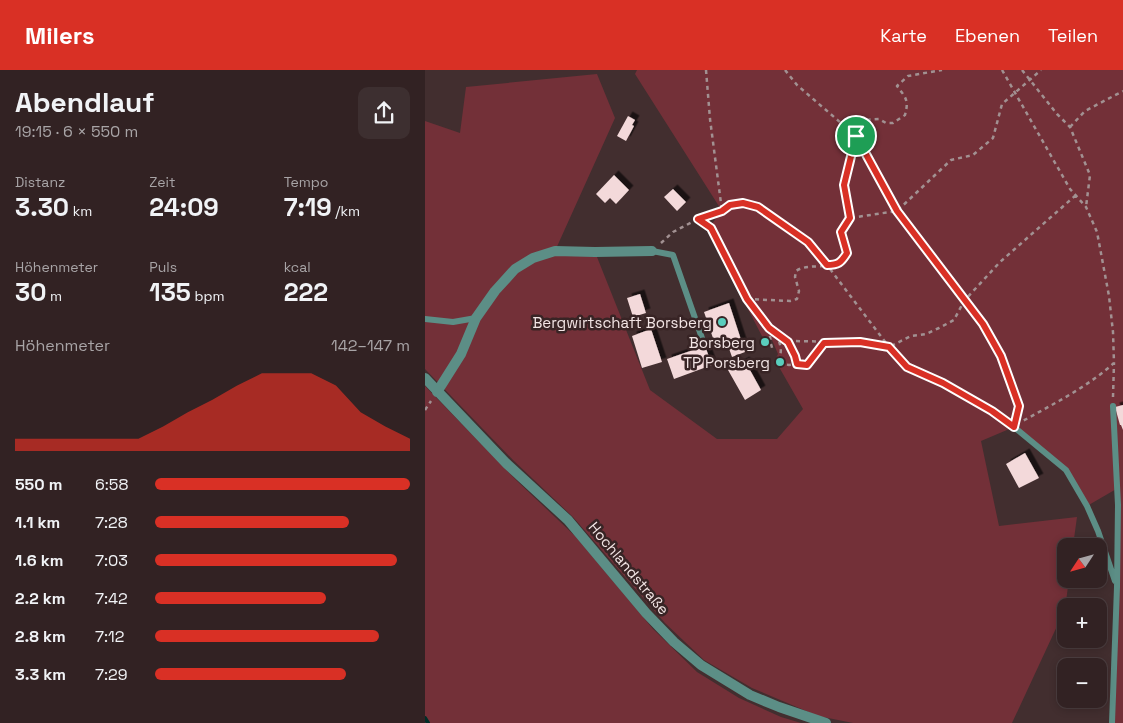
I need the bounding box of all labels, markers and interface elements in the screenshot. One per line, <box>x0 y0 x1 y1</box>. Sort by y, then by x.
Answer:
text: Milers <box>25 20 95 51</box>
text: Karte <box>880 24 927 47</box>
text: Ebenen <box>955 24 1020 47</box>
text: Teilen <box>1048 24 1098 47</box>
text: Abendlauf <box>15 84 155 120</box>
button: share <box>358 87 410 139</box>
pin <box>835 115 877 157</box>
text: 19:15 · 6 × 550 m <box>15 121 138 142</box>
icon: arrive <box>842 122 870 150</box>
text: Distanz <box>15 173 65 191</box>
text: Zeit <box>149 173 175 191</box>
text: Tempo <box>284 173 328 191</box>
text: 3.30 <box>15 191 69 223</box>
text: 24:09 <box>149 191 219 223</box>
text: 7:19 <box>284 191 332 223</box>
text: km <box>69 202 92 220</box>
text: /km <box>332 202 360 220</box>
text: Höhenmeter <box>15 258 98 276</box>
text: Puls <box>149 258 177 276</box>
text: kcal <box>284 258 311 276</box>
text: 30 <box>15 276 46 308</box>
text: 135 <box>149 276 191 308</box>
text: 222 <box>284 276 328 308</box>
text: m <box>46 287 62 305</box>
text: bpm <box>191 287 225 305</box>
place label: Bergwirtschaft Borsberg <box>532 313 712 332</box>
marker: Bergwirtschaft Borsberg <box>716 316 728 328</box>
place label: Borsberg <box>689 333 755 352</box>
text: Höhenmeter <box>15 335 110 356</box>
text: 142–147 m <box>331 335 410 356</box>
marker: Borsberg <box>759 336 771 348</box>
place label: TP Porsberg <box>683 353 770 372</box>
marker: TP Porsberg <box>774 356 786 368</box>
text: 550 m <box>15 474 62 495</box>
text: 6:58 <box>95 474 128 495</box>
text: 1.1 km <box>15 512 60 533</box>
text: 7:28 <box>95 512 128 533</box>
street label: Hochlandstraße <box>585 518 673 618</box>
north arrow <box>1057 538 1107 588</box>
map controls <box>1057 538 1107 708</box>
text: 1.6 km <box>15 550 63 571</box>
text: 7:03 <box>95 550 128 571</box>
text: 2.2 km <box>15 588 66 609</box>
text: 7:42 <box>95 588 128 609</box>
button: + <box>1057 598 1107 648</box>
text: 2.8 km <box>15 626 66 647</box>
text: 7:12 <box>95 626 124 647</box>
button: − <box>1057 658 1107 708</box>
text: 3.3 km <box>15 664 66 685</box>
text: 7:29 <box>95 664 127 685</box>

